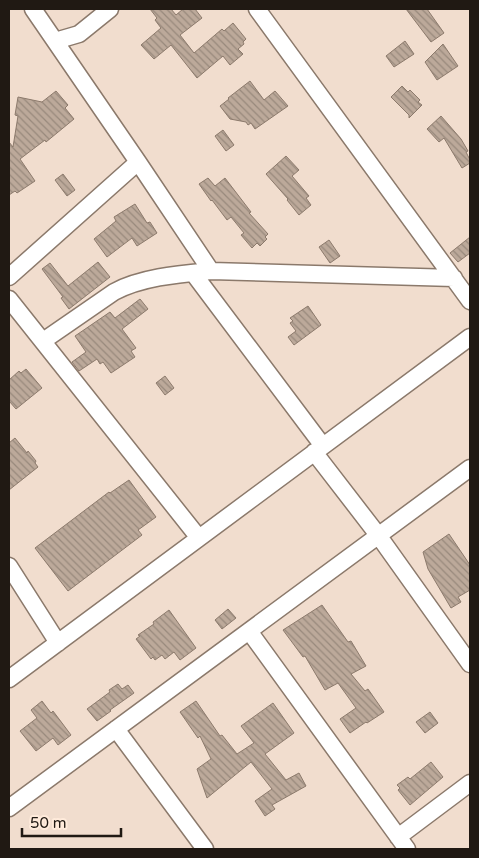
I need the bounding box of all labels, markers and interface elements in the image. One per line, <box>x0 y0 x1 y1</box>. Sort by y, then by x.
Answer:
scale bar <box>22 806 121 838</box>
text: 50 m <box>30 814 67 832</box>

